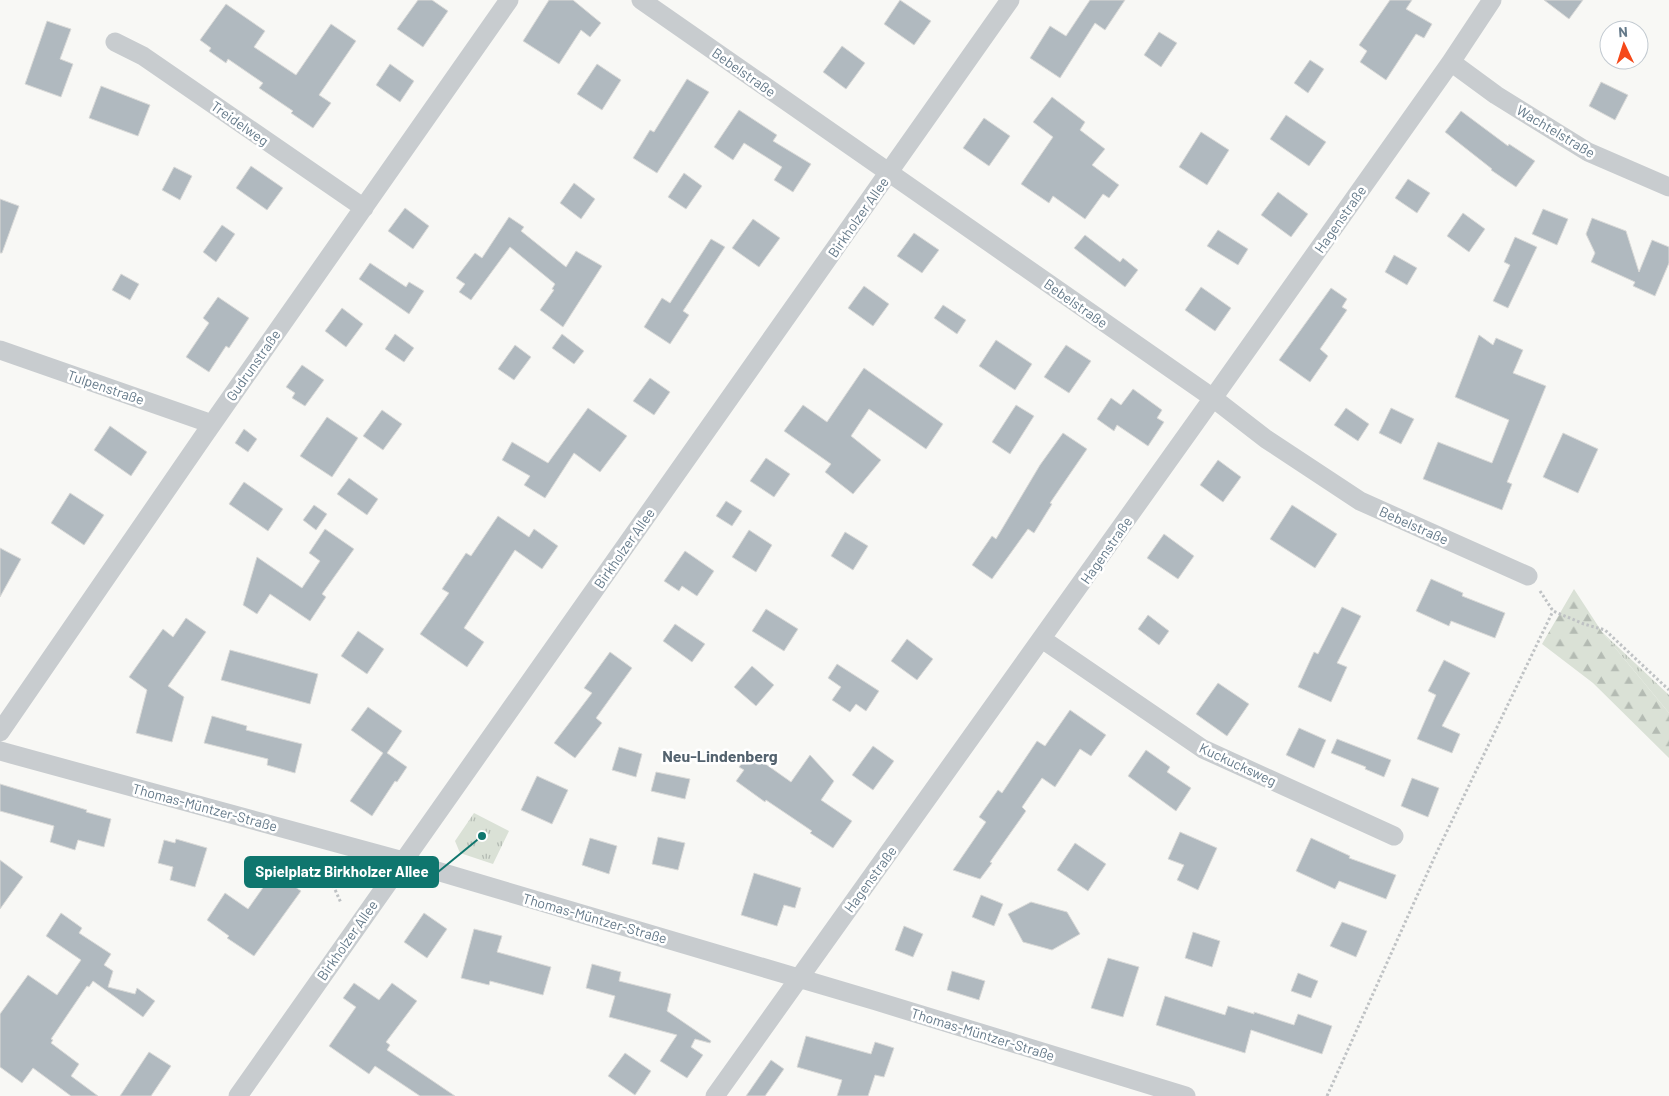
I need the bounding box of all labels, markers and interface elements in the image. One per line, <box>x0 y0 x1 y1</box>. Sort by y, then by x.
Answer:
north arrow <box>1599 20 1649 70</box>
text: N <box>1618 23 1628 40</box>
street label: Bebelstraße <box>709 44 779 100</box>
street label: Treidelweg <box>208 97 272 149</box>
street label: Wachtelstraße <box>1514 101 1598 161</box>
street label: Birkholzer Allee <box>824 174 892 260</box>
street label: Hagenstraße <box>1311 182 1369 256</box>
street label: Bebelstraße <box>1041 275 1111 331</box>
street label: Gudrunstraße <box>222 326 284 404</box>
street label: Tulpenstraße <box>65 366 147 408</box>
street label: Bebelstraße <box>1377 502 1451 548</box>
street label: Birkholzer Allee <box>590 505 658 591</box>
street label: Hagenstraße <box>1077 513 1135 587</box>
street label: Kuckucksweg <box>1197 739 1279 789</box>
district label: Neu-Lindenberg <box>662 746 778 765</box>
street label: Thomas-Müntzer-Straße <box>131 779 279 835</box>
street label: Hagenstraße <box>840 842 900 916</box>
callout: Spielplatz Birkholzer Allee <box>245 857 438 887</box>
text: Spielplatz Birkholzer Allee <box>255 862 429 880</box>
street label: Thomas-Müntzer-Straße <box>521 889 669 947</box>
street label: Birkholzer Allee <box>313 897 381 983</box>
street label: Thomas-Müntzer-Straße <box>909 1004 1057 1064</box>

